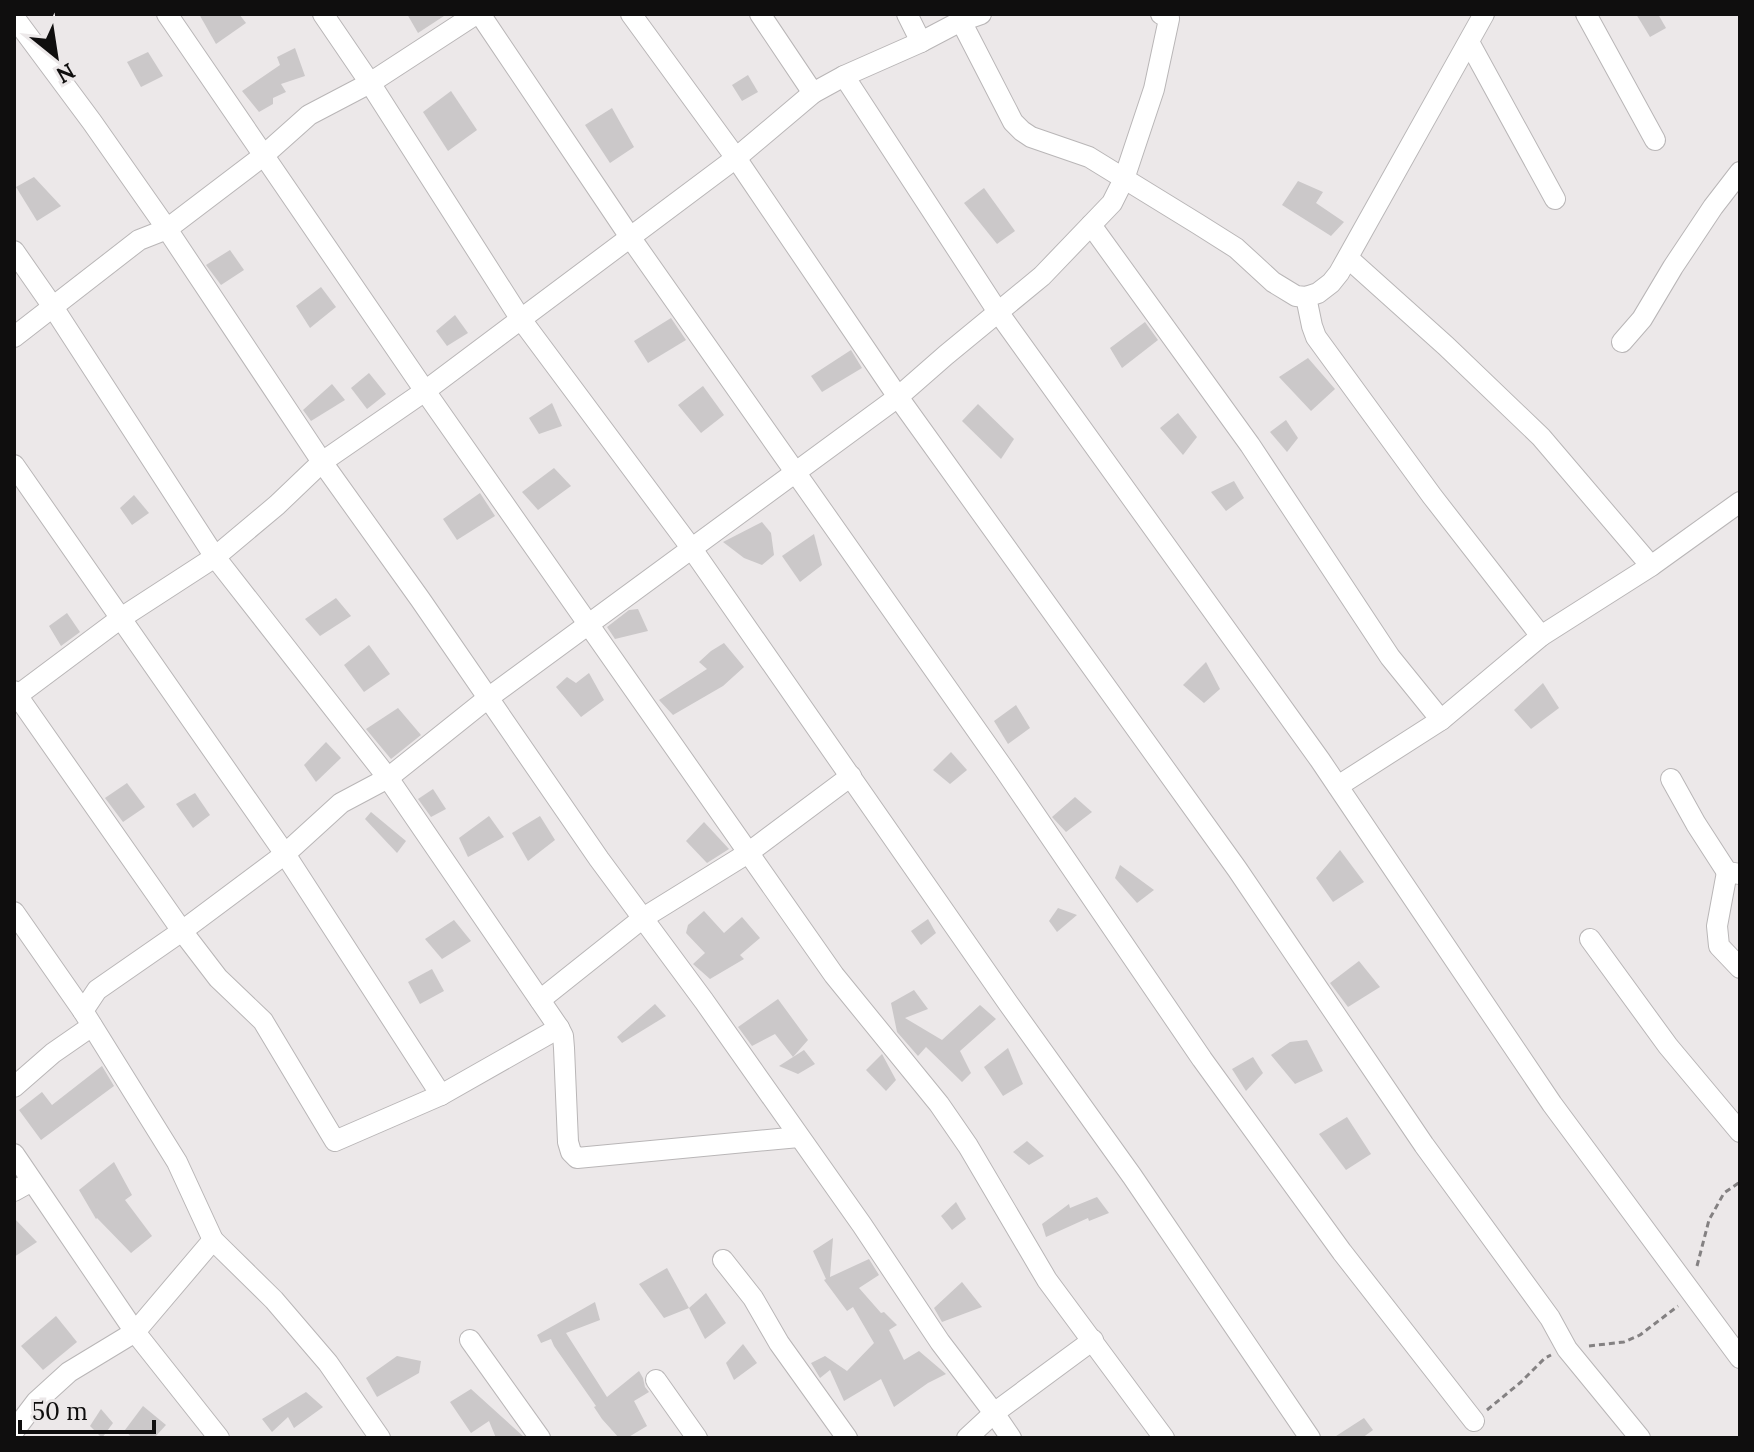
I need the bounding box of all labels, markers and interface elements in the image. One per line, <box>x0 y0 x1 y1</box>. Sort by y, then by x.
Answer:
north arrow <box>16 16 96 96</box>
text: N <box>52 57 80 90</box>
scale bar <box>20 1384 154 1434</box>
text: 50 m <box>32 1396 88 1427</box>

